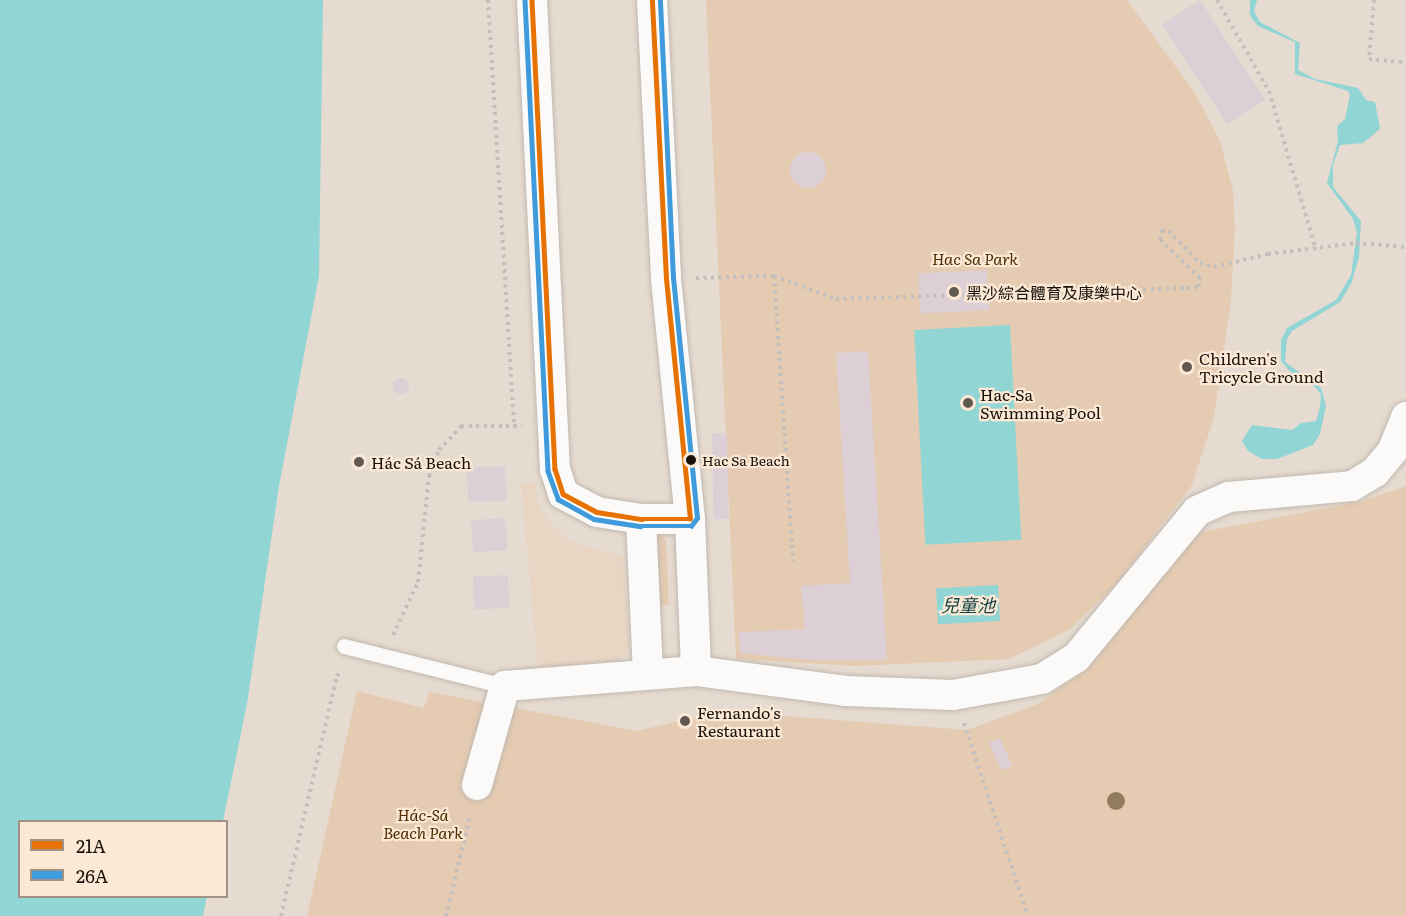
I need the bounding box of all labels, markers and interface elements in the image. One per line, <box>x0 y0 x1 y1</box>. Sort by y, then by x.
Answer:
park label: Hac Sa Park <box>932 248 1018 268</box>
place label: 黑沙綜合體育及康樂中心 <box>966 282 1142 302</box>
marker: 黑沙綜合體育及康樂中心 <box>947 285 961 299</box>
place label: Children's Tricycle Ground <box>1199 348 1324 386</box>
marker: Children's Tricycle Ground <box>1180 360 1194 374</box>
place label: Hac-Sa Swimming Pool <box>980 384 1101 422</box>
marker: Hac-Sa Swimming Pool <box>961 396 975 410</box>
place label: Hác Sá Beach <box>371 452 471 472</box>
place label: Hac Sa Beach <box>702 452 790 468</box>
marker: Hac Sa Beach <box>685 454 697 466</box>
marker: Hác Sá Beach <box>352 455 366 469</box>
water label: 兒童池 <box>941 594 995 616</box>
place label: Fernando's Restaurant <box>697 702 781 740</box>
marker: Fernando's Restaurant <box>678 714 692 728</box>
park label: Hác-Sá Beach Park <box>383 804 463 842</box>
legend <box>18 820 228 898</box>
text: 21A <box>76 832 106 859</box>
text: 26A <box>76 862 108 889</box>

